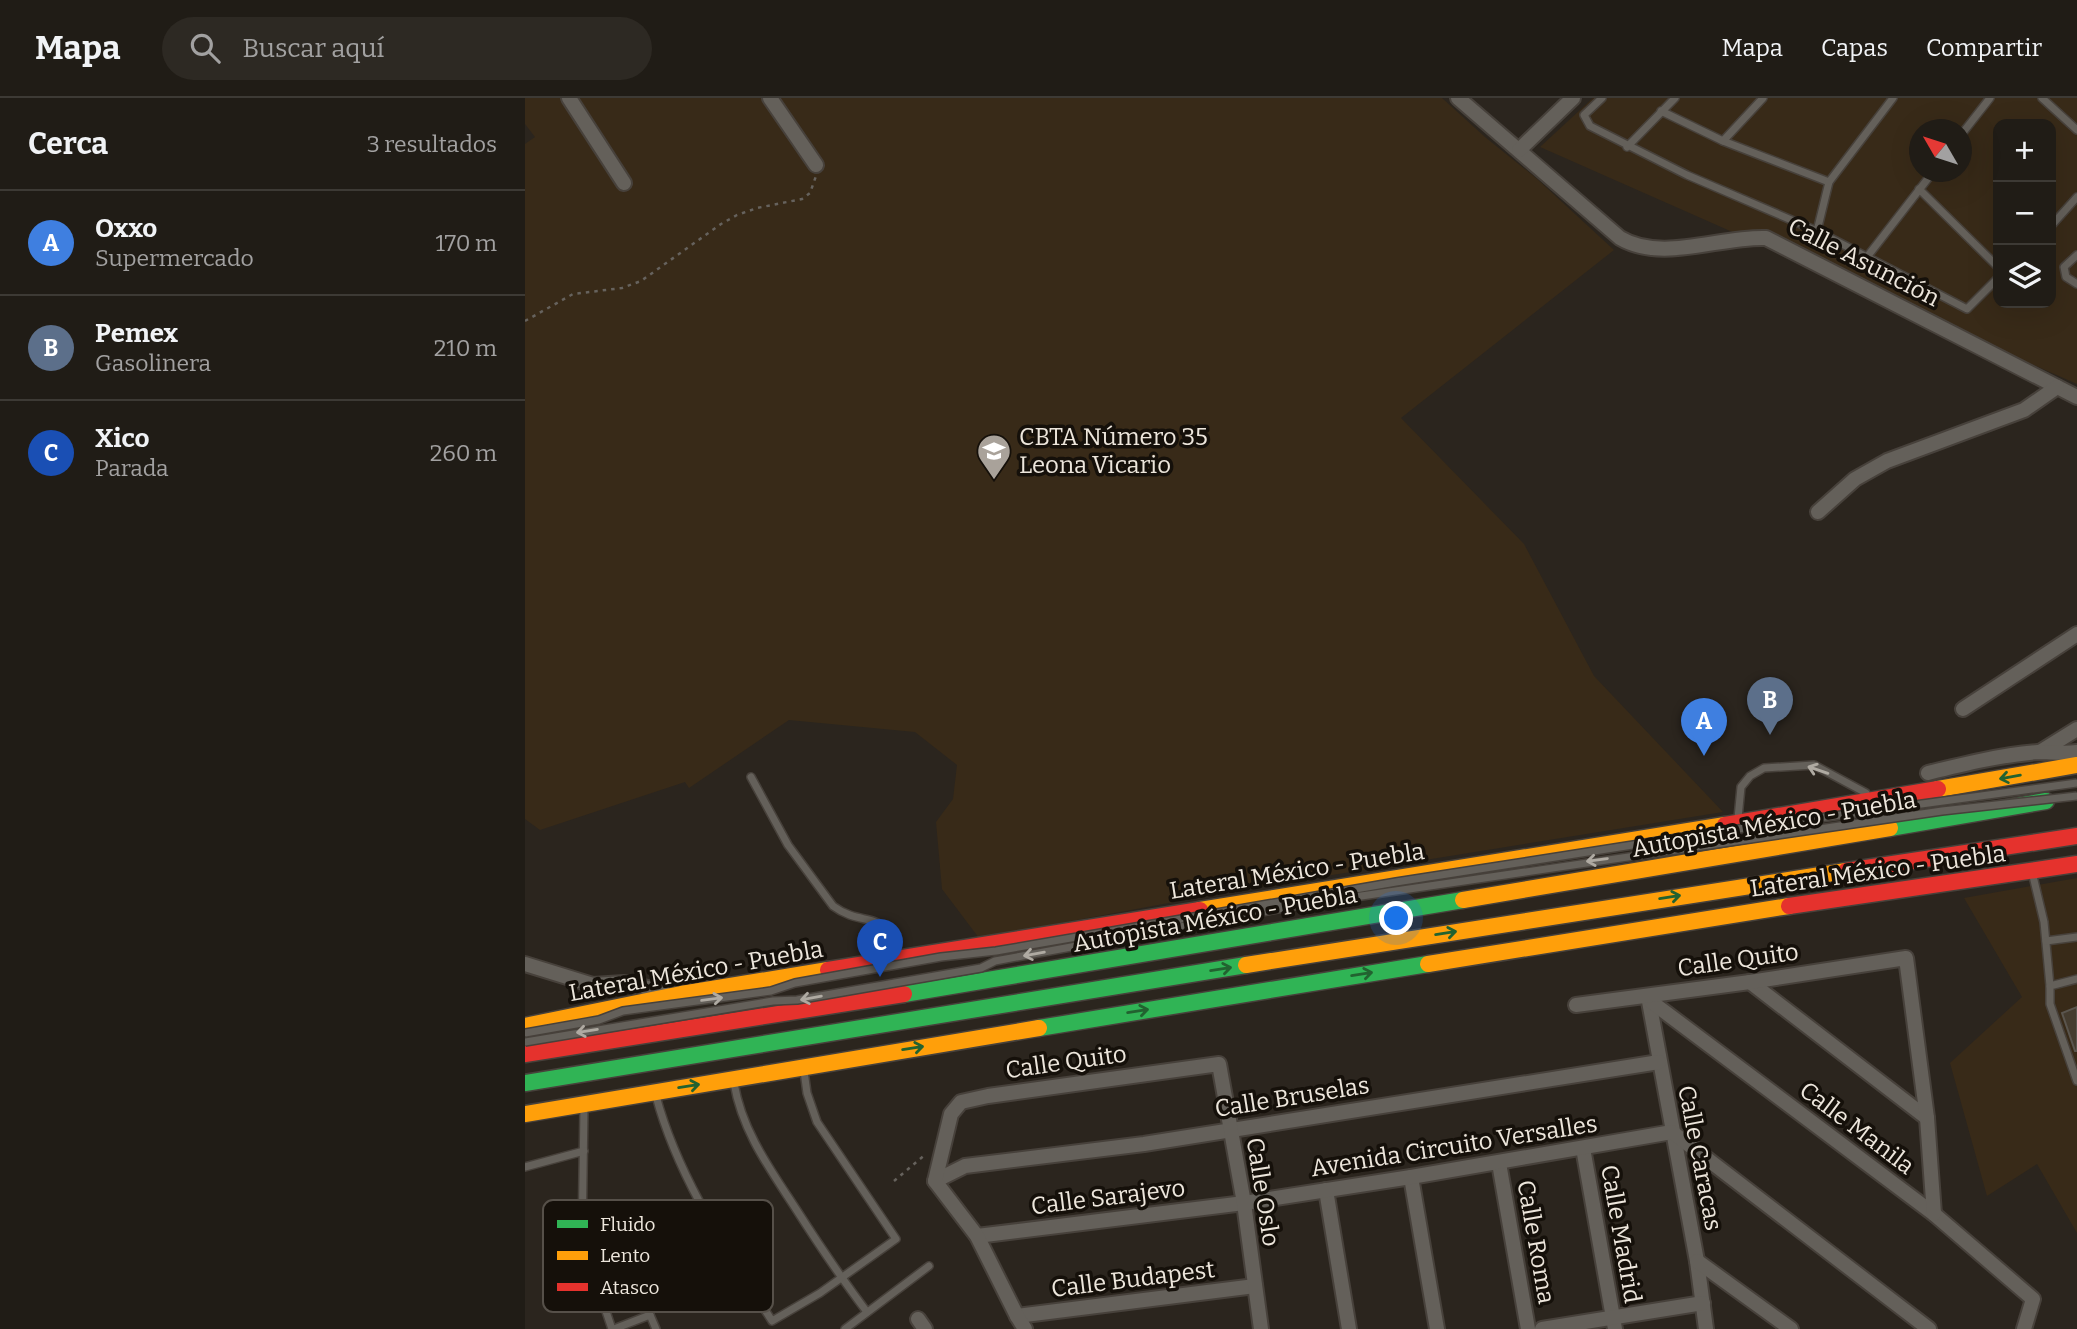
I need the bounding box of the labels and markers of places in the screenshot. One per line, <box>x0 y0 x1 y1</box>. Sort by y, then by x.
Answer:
place label: CBTA Número 35 Leona Vicario <box>1019 423 1208 479</box>
school or university icon: CBTA Número 35 Leona Vicario <box>975 432 1013 481</box>
pin: B <box>1747 677 1793 735</box>
pin: A <box>1681 698 1727 756</box>
pin: C <box>857 919 903 977</box>

